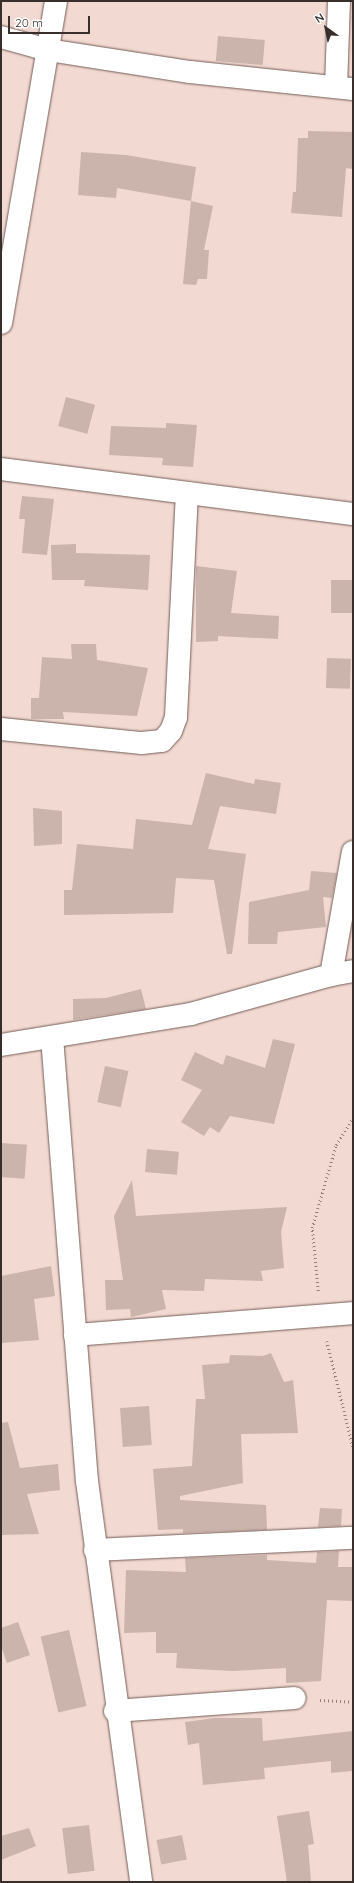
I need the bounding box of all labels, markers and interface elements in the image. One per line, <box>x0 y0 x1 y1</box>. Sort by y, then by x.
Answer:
scale bar <box>10 8 92 34</box>
north arrow <box>306 8 346 48</box>
text: N <box>312 10 327 26</box>
text: 20 m <box>15 15 43 30</box>

